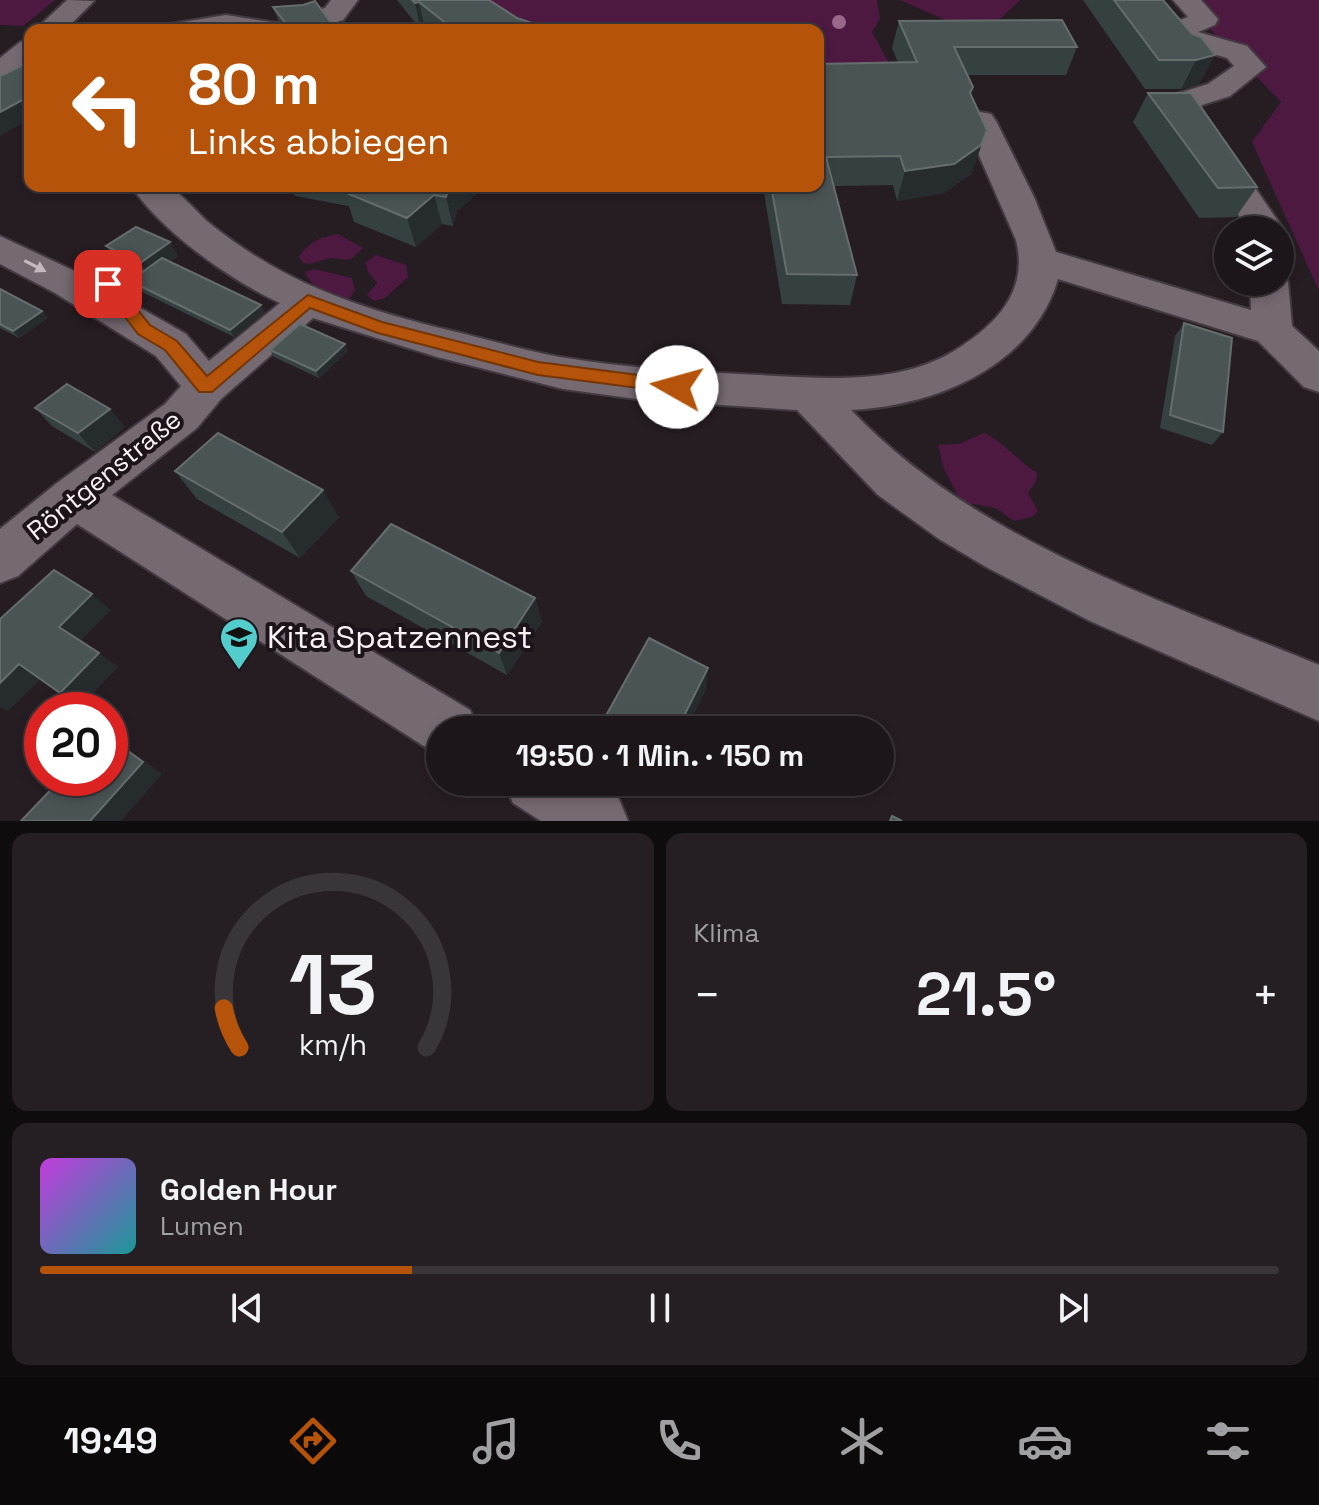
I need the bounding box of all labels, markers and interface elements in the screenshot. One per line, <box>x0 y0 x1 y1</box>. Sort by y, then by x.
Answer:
text: 80 m <box>188 49 320 120</box>
icon: left <box>56 56 160 160</box>
text: Links abbiegen <box>188 119 449 165</box>
map controls <box>1214 216 1294 296</box>
button: layers <box>1214 216 1294 296</box>
pin <box>74 250 142 318</box>
one-way arrow <box>23 260 46 273</box>
icon: arrive <box>86 262 130 306</box>
position arrow <box>635 345 719 429</box>
street label: Röntgenstraße <box>20 402 188 548</box>
school or university icon: Kita Spatzennest <box>218 616 260 671</box>
place label: Kita Spatzennest <box>267 617 532 657</box>
speed limit sign: 20 <box>24 692 128 796</box>
text: 19:50 · 1 Min. · 150 m <box>516 736 804 775</box>
text: Klima <box>694 916 759 950</box>
text: 13 <box>289 932 377 1038</box>
text: 21.5° <box>916 956 1056 1033</box>
text: − <box>694 967 721 1023</box>
text: + <box>1252 967 1279 1023</box>
text: km/h <box>299 1027 367 1063</box>
text: Golden Hour <box>160 1170 337 1209</box>
text: Lumen <box>160 1209 244 1243</box>
icon: previous <box>225 1286 269 1330</box>
icon: pause <box>638 1286 682 1330</box>
icon: next <box>1051 1286 1095 1330</box>
icon: directions <box>285 1413 341 1469</box>
icon: music <box>468 1413 524 1469</box>
icon: phone <box>651 1413 707 1469</box>
icon: climate <box>834 1413 890 1469</box>
icon: car <box>1017 1413 1073 1469</box>
icon: filters <box>1200 1413 1256 1469</box>
text: 19:49 <box>63 1418 158 1464</box>

